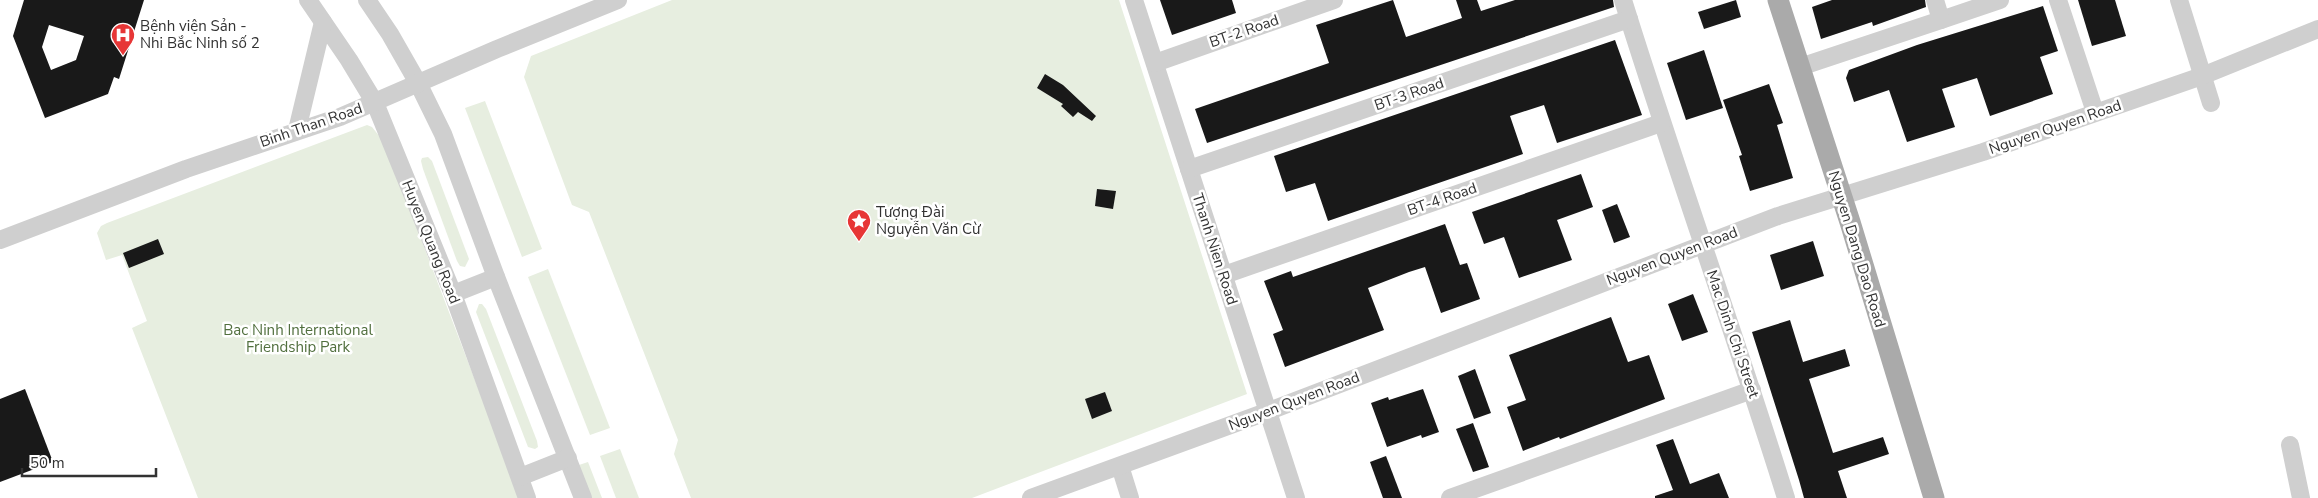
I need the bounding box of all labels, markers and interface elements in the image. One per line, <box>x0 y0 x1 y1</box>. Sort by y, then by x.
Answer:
street label: BT-2 Road <box>1206 10 1282 52</box>
place label: Bệnh viện Sản - Nhi Bắc Ninh số 2 <box>140 16 260 53</box>
hospital icon: Bệnh viện Sản - Nhi Bắc Ninh số 2 <box>110 22 136 56</box>
street label: BT-3 Road <box>1371 73 1447 115</box>
street label: Nguyen Quyen Road <box>1986 95 2124 159</box>
street label: Binh Than Road <box>257 98 365 152</box>
street label: Nguyen Dang Dao Road <box>1824 168 1890 330</box>
street label: Huyen Quang Road <box>397 177 465 307</box>
street label: BT-4 Road <box>1404 178 1480 220</box>
street label: Thanh Nien Road <box>1188 191 1242 307</box>
place label: Tượng Đài Nguyễn Văn Cừ <box>876 202 982 239</box>
place icon: Tượng Đài Nguyễn Văn Cừ <box>846 208 872 242</box>
street label: Nguyen Quyen Road <box>1604 222 1740 290</box>
street label: Mac Dinh Chi Street <box>1702 267 1765 401</box>
park label: Bac Ninh International Friendship Park <box>223 320 373 357</box>
street label: Nguyen Quyen Road <box>1226 367 1362 435</box>
scale bar <box>22 446 156 478</box>
text: 50 m <box>30 453 65 473</box>

